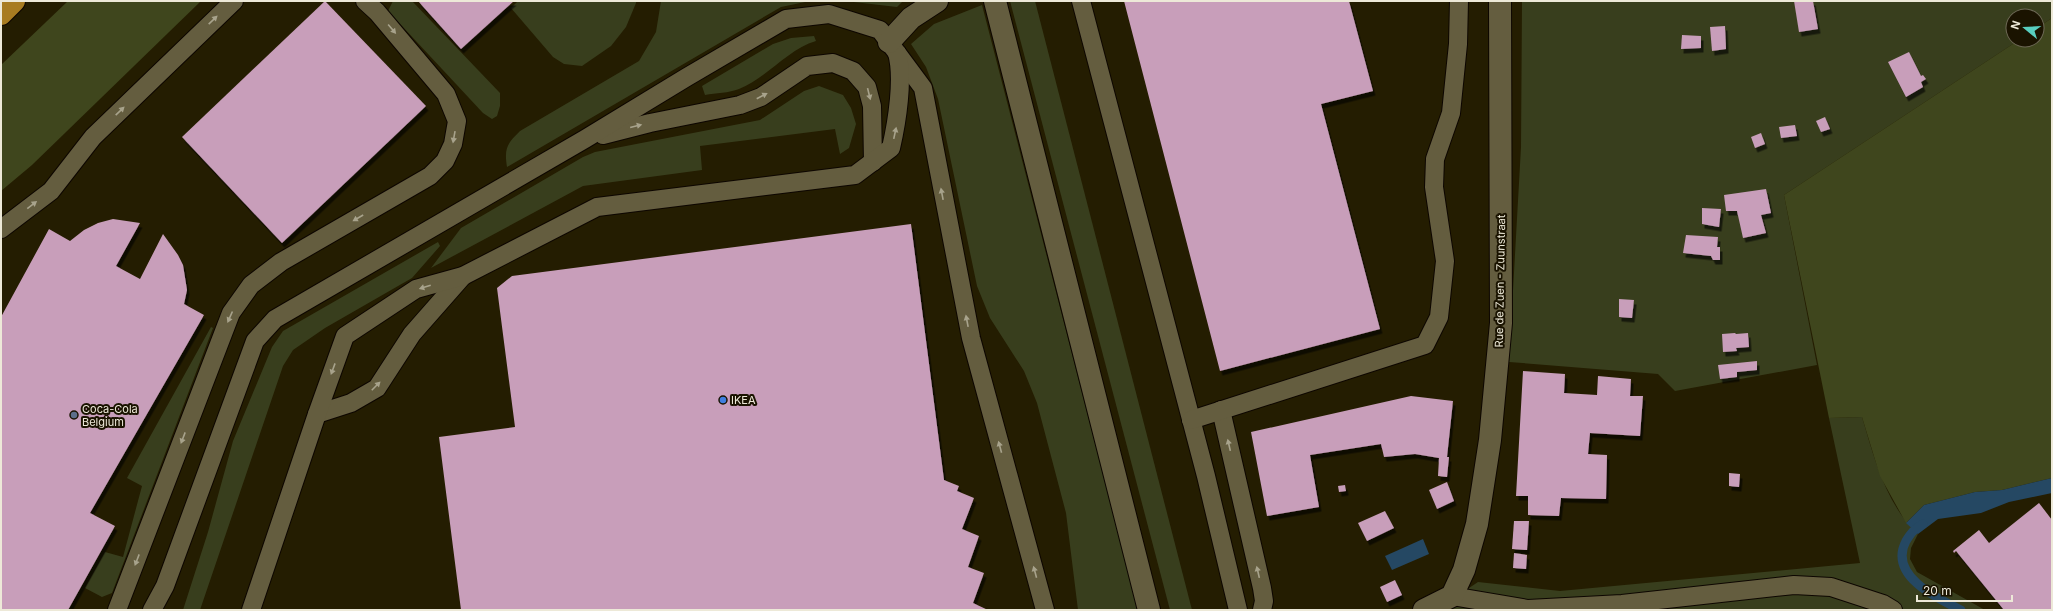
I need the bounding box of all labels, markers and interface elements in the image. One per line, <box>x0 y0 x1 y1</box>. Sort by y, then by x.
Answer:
north arrow <box>2005 8 2045 48</box>
one-way arrow <box>208 16 219 25</box>
text: N <box>2008 19 2023 31</box>
one-way arrow <box>387 24 396 35</box>
one-way arrow <box>866 88 872 100</box>
one-way arrow <box>757 93 768 99</box>
one-way arrow <box>115 106 125 116</box>
one-way arrow <box>630 123 643 129</box>
one-way arrow <box>892 126 898 139</box>
one-way arrow <box>451 131 457 143</box>
one-way arrow <box>939 188 945 200</box>
one-way arrow <box>26 201 37 210</box>
one-way arrow <box>352 214 364 221</box>
street label: Rue de Zuen - Zuunstraat <box>1492 214 1508 348</box>
one-way arrow <box>419 284 431 290</box>
one-way arrow <box>226 311 233 323</box>
one-way arrow <box>964 315 970 327</box>
one-way arrow <box>330 364 336 376</box>
one-way arrow <box>371 381 381 391</box>
place label: IKEA <box>731 393 756 407</box>
marker: IKEA <box>718 395 728 405</box>
place label: Coca-Cola Belgium <box>82 402 138 429</box>
marker: Coca-Cola Belgium <box>69 410 79 420</box>
one-way arrow <box>179 433 185 445</box>
one-way arrow <box>1225 439 1231 451</box>
one-way arrow <box>997 441 1003 453</box>
one-way arrow <box>133 554 139 566</box>
one-way arrow <box>1032 566 1038 578</box>
one-way arrow <box>1255 566 1261 578</box>
scale bar <box>1917 577 2012 603</box>
text: 20 m <box>1923 583 1952 598</box>

